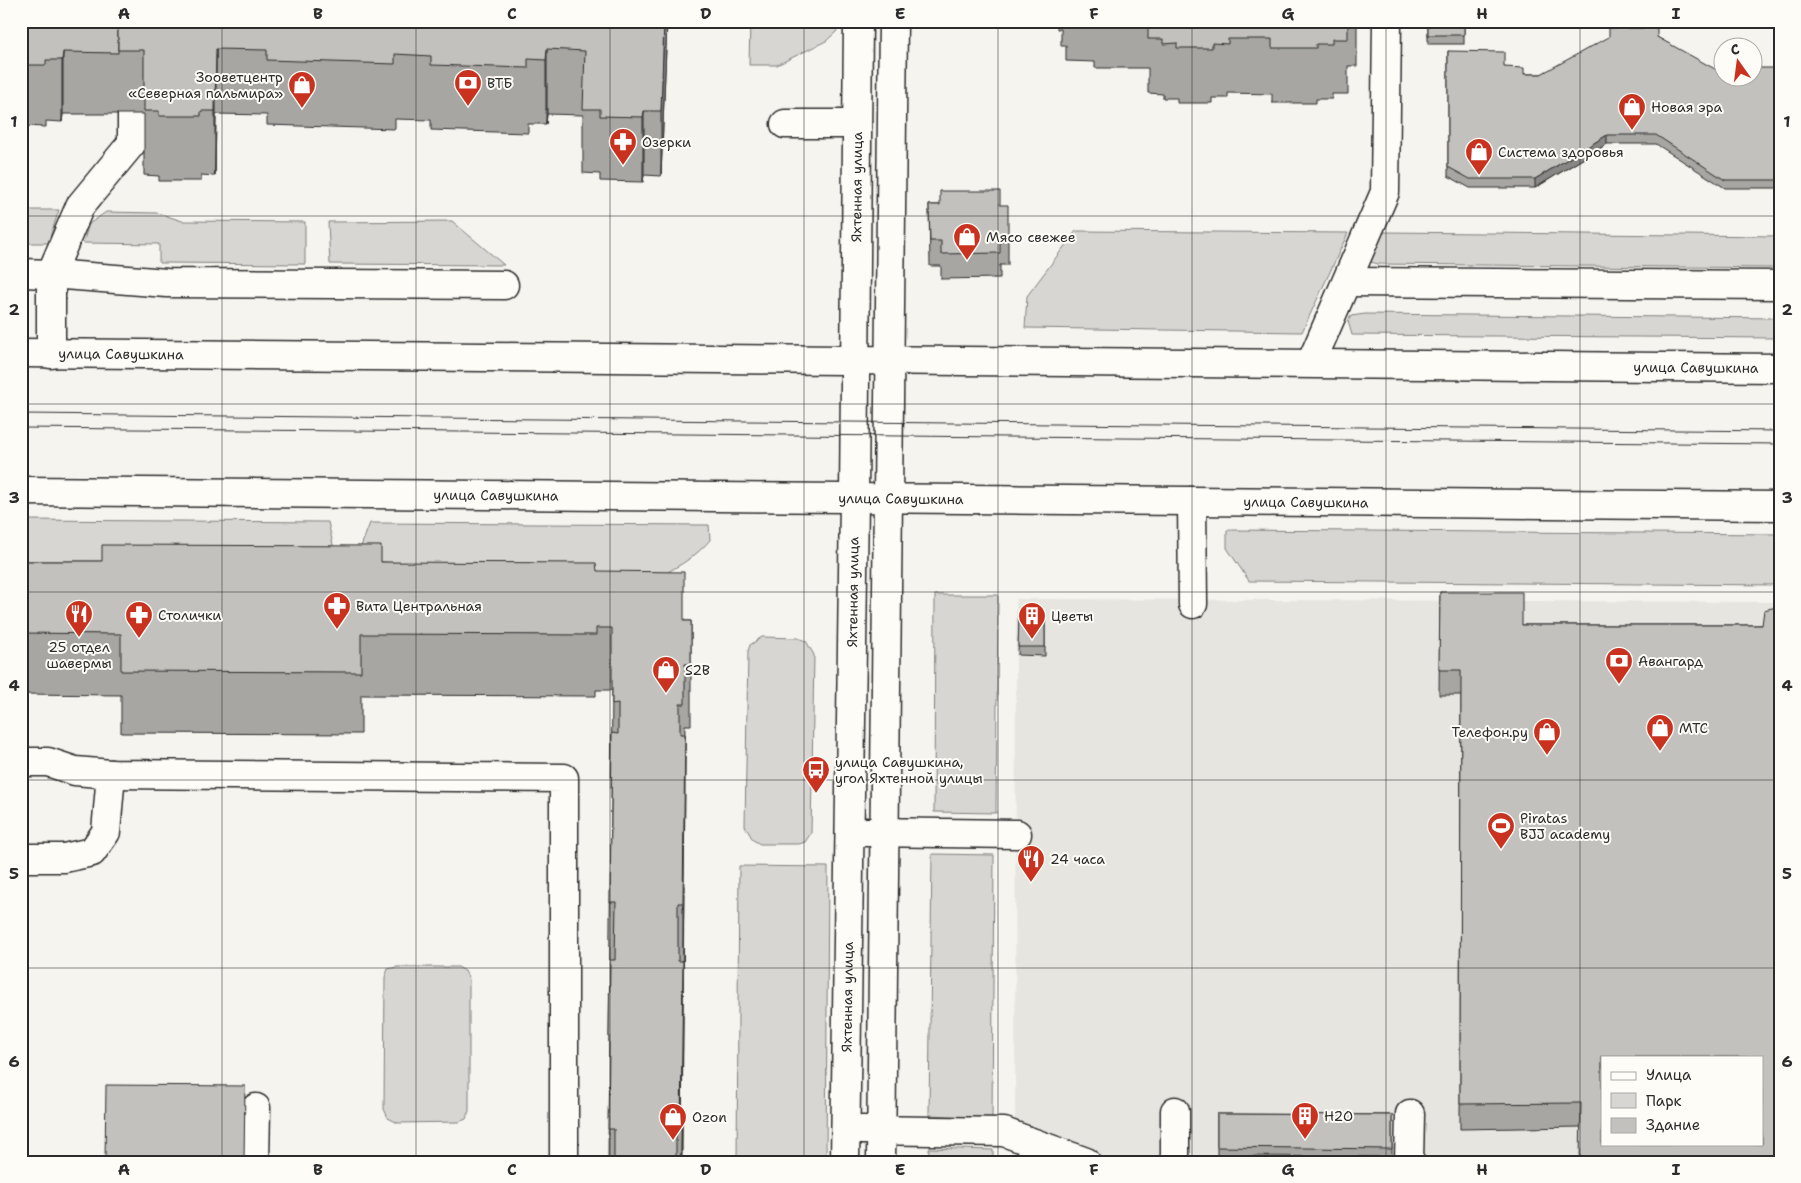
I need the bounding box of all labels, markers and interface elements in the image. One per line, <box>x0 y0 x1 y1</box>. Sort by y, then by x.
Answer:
text: A <box>118 3 130 24</box>
text: B <box>313 3 323 24</box>
text: C <box>507 3 517 24</box>
text: D <box>700 3 712 24</box>
text: E <box>895 3 905 24</box>
text: F <box>1089 3 1099 24</box>
text: G <box>1282 3 1295 24</box>
text: H <box>1476 3 1488 24</box>
text: I <box>1672 3 1681 24</box>
north arrow <box>1714 38 1764 88</box>
text: С <box>1729 40 1741 59</box>
place label: Зооветцентр «Северная пальмира» <box>128 68 283 102</box>
bank icon: ВТБ <box>453 68 483 107</box>
shop icon: Зооветцентр «Северная пальмира» <box>287 70 317 109</box>
place label: ВТБ <box>487 74 512 92</box>
shop icon: Новая эра <box>1617 92 1647 131</box>
place label: Новая эра <box>1651 98 1723 116</box>
text: 1 <box>10 111 18 132</box>
text: 1 <box>1783 111 1791 132</box>
pharmacy icon: Озерки <box>608 127 638 166</box>
street label: Яхтенная улица <box>847 131 866 242</box>
place label: Озерки <box>642 133 691 151</box>
shop icon: Cистема здоровья <box>1464 137 1494 176</box>
place label: Cистема здоровья <box>1498 143 1624 161</box>
shop icon: Мясо свежее <box>952 222 982 261</box>
place label: Мясо свежее <box>986 228 1076 246</box>
text: 2 <box>8 299 20 320</box>
text: 2 <box>1781 299 1793 320</box>
street label: улица Савушкина <box>58 344 184 363</box>
street label: улица Савушкина <box>1633 358 1759 377</box>
street label: улица Савушкина <box>433 486 559 505</box>
text: 3 <box>8 487 20 508</box>
text: 3 <box>1781 487 1793 508</box>
street label: улица Савушкина <box>838 489 964 508</box>
street label: улица Савушкина <box>1243 492 1369 511</box>
street label: Яхтенная улица <box>843 536 862 647</box>
pharmacy icon: Вита Центральная <box>322 591 352 630</box>
place label: Вита Центральная <box>356 597 482 615</box>
restaurant icon: 25 отдел шавермы <box>64 599 94 638</box>
pharmacy icon: Столички <box>124 600 154 639</box>
building icon: Цветы <box>1017 601 1047 640</box>
place label: Столички <box>158 606 221 624</box>
place label: Цветы <box>1051 607 1093 625</box>
place label: 25 отдел шавермы <box>46 638 112 672</box>
bank icon: Авангард <box>1604 646 1634 685</box>
place label: Авангард <box>1638 652 1703 670</box>
shop icon: S2B <box>651 655 681 694</box>
place label: S2B <box>685 661 710 679</box>
text: 4 <box>8 675 20 696</box>
text: 4 <box>1781 675 1793 696</box>
shop icon: МТС <box>1645 713 1675 752</box>
shop icon: Телефон.ру <box>1532 717 1562 756</box>
place label: МТС <box>1679 719 1708 737</box>
place label: Телефон.ру <box>1452 723 1528 741</box>
place label: улица Савушкина, угол Яхтенной улицы <box>835 753 983 787</box>
bus stop icon: улица Савушкина, угол Яхтенной улицы <box>801 755 831 794</box>
place label: Piratas BJJ academy <box>1520 809 1610 843</box>
sports icon: Piratas BJJ academy <box>1486 811 1516 850</box>
restaurant icon: 24 часа <box>1016 844 1046 883</box>
place label: 24 часа <box>1050 850 1105 868</box>
text: 5 <box>9 863 19 884</box>
text: 5 <box>1782 863 1792 884</box>
street label: Яхтенная улица <box>837 941 857 1052</box>
text: 6 <box>8 1051 20 1072</box>
text: 6 <box>1781 1051 1793 1072</box>
legend <box>1601 1056 1764 1146</box>
text: Улица <box>1646 1065 1692 1085</box>
text: Парк <box>1646 1091 1682 1111</box>
building icon: H2O <box>1290 1101 1320 1140</box>
shop icon: Ozon <box>658 1102 688 1141</box>
place label: H2O <box>1324 1107 1353 1125</box>
place label: Ozon <box>692 1108 727 1126</box>
text: Здание <box>1646 1115 1700 1135</box>
text: A <box>118 1159 130 1180</box>
text: B <box>313 1159 323 1180</box>
text: C <box>507 1159 517 1180</box>
text: D <box>700 1159 712 1180</box>
text: E <box>895 1159 905 1180</box>
text: F <box>1089 1159 1099 1180</box>
text: G <box>1282 1159 1295 1180</box>
text: H <box>1476 1159 1488 1180</box>
text: I <box>1672 1159 1681 1180</box>

